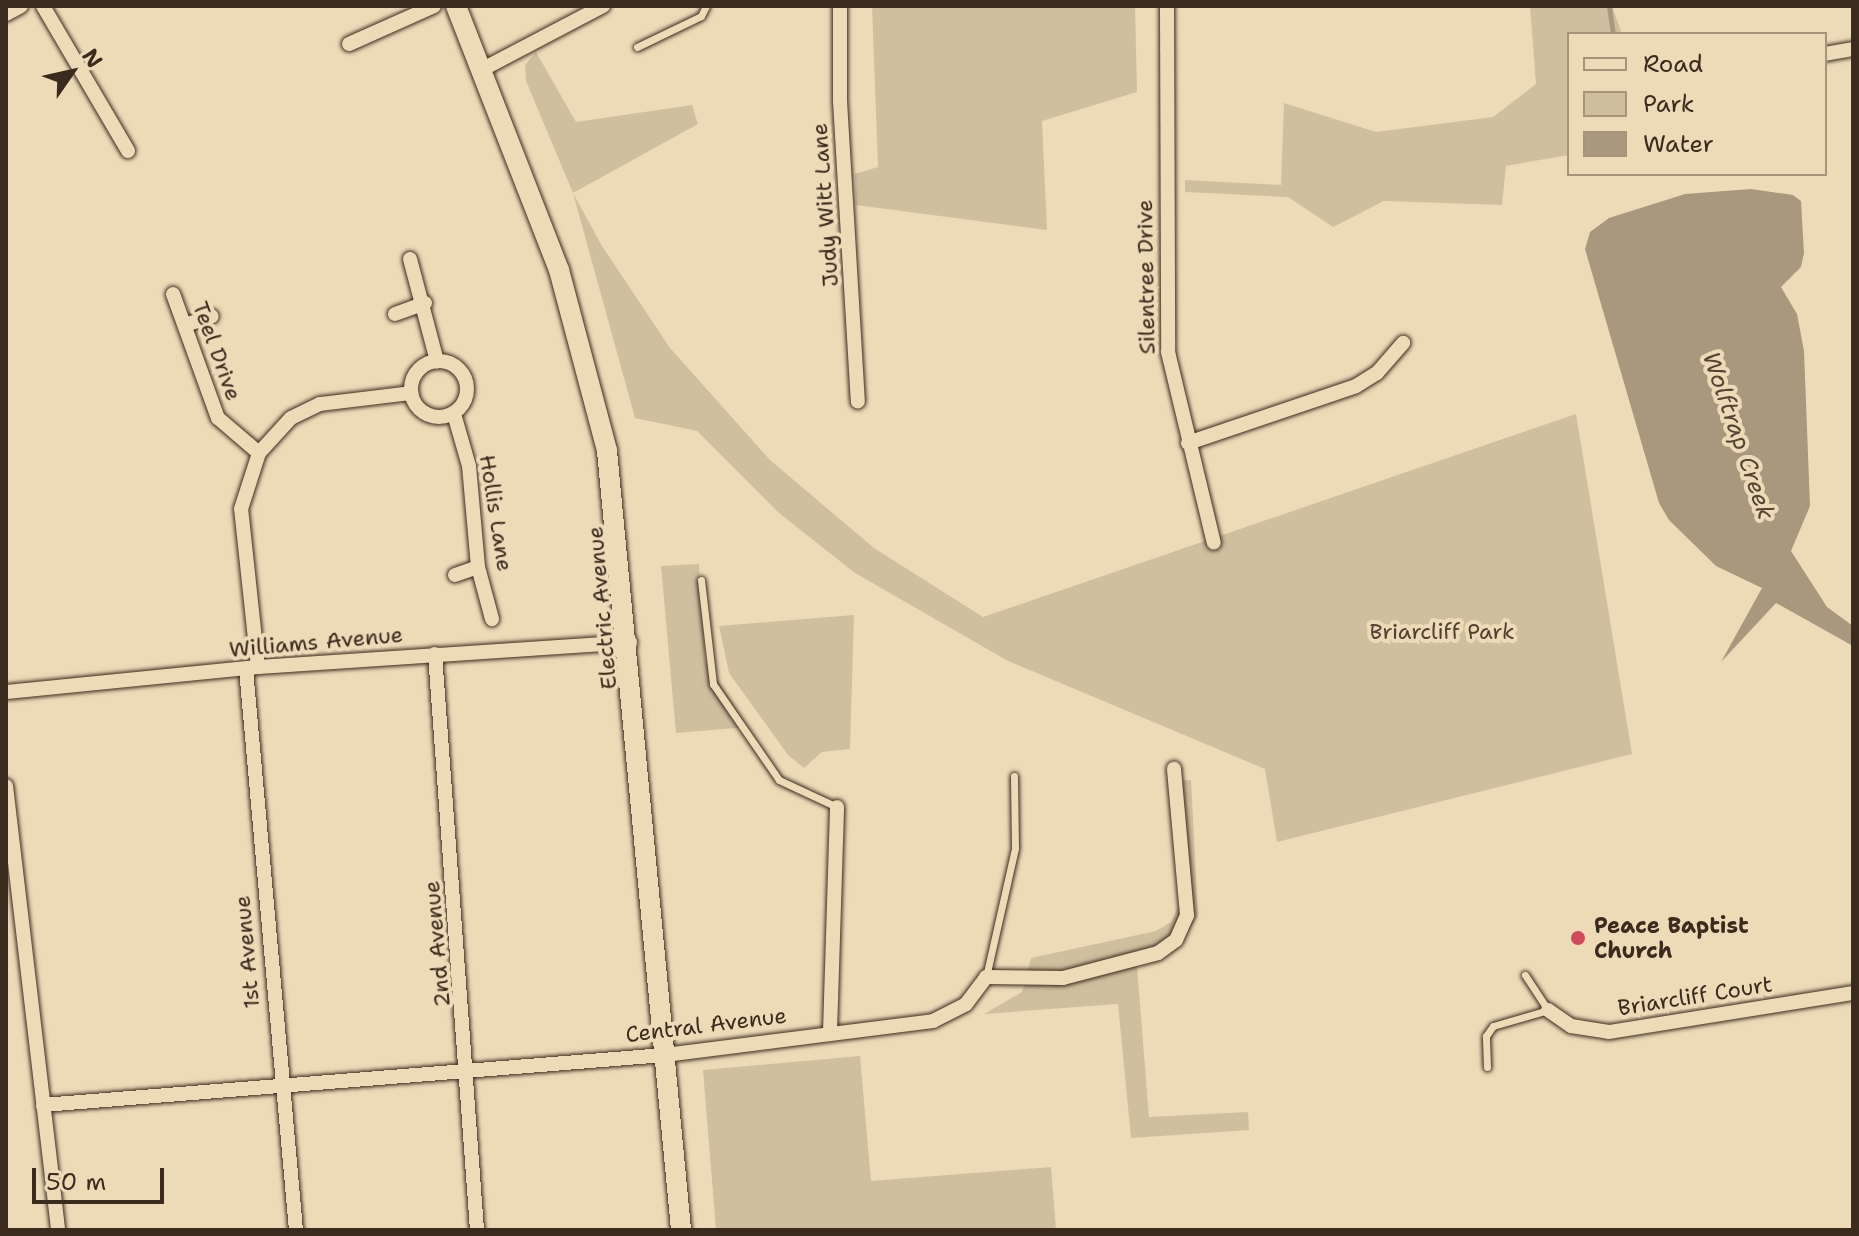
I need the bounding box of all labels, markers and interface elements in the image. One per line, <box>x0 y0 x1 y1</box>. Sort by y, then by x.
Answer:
north arrow <box>32 32 112 112</box>
legend <box>1567 32 1827 176</box>
text: N <box>75 43 109 74</box>
text: Road <box>1643 48 1703 80</box>
text: Park <box>1643 88 1695 120</box>
street label: Judy Witt Lane <box>806 122 844 288</box>
text: Water <box>1643 128 1714 160</box>
street label: Silentree Drive <box>1131 199 1161 355</box>
street label: Teel Drive <box>187 298 247 404</box>
water label: Wolftrap Creek <box>1696 348 1780 524</box>
street label: Hollis Lane <box>474 453 518 573</box>
street label: Electric Avenue <box>582 525 622 691</box>
park label: Briarcliff Park <box>1369 619 1515 645</box>
street label: Williams Avenue <box>228 621 404 663</box>
street label: 2nd Avenue <box>418 880 456 1008</box>
street label: 1st Avenue <box>229 894 265 1010</box>
place label: Peace Baptist Church <box>1594 912 1749 964</box>
marker: Peace Baptist Church <box>1569 929 1587 947</box>
street label: Briarcliff Court <box>1616 971 1774 1021</box>
street label: Central Avenue <box>624 1002 788 1048</box>
scale bar <box>36 1152 168 1202</box>
text: 50 m <box>46 1166 106 1198</box>

